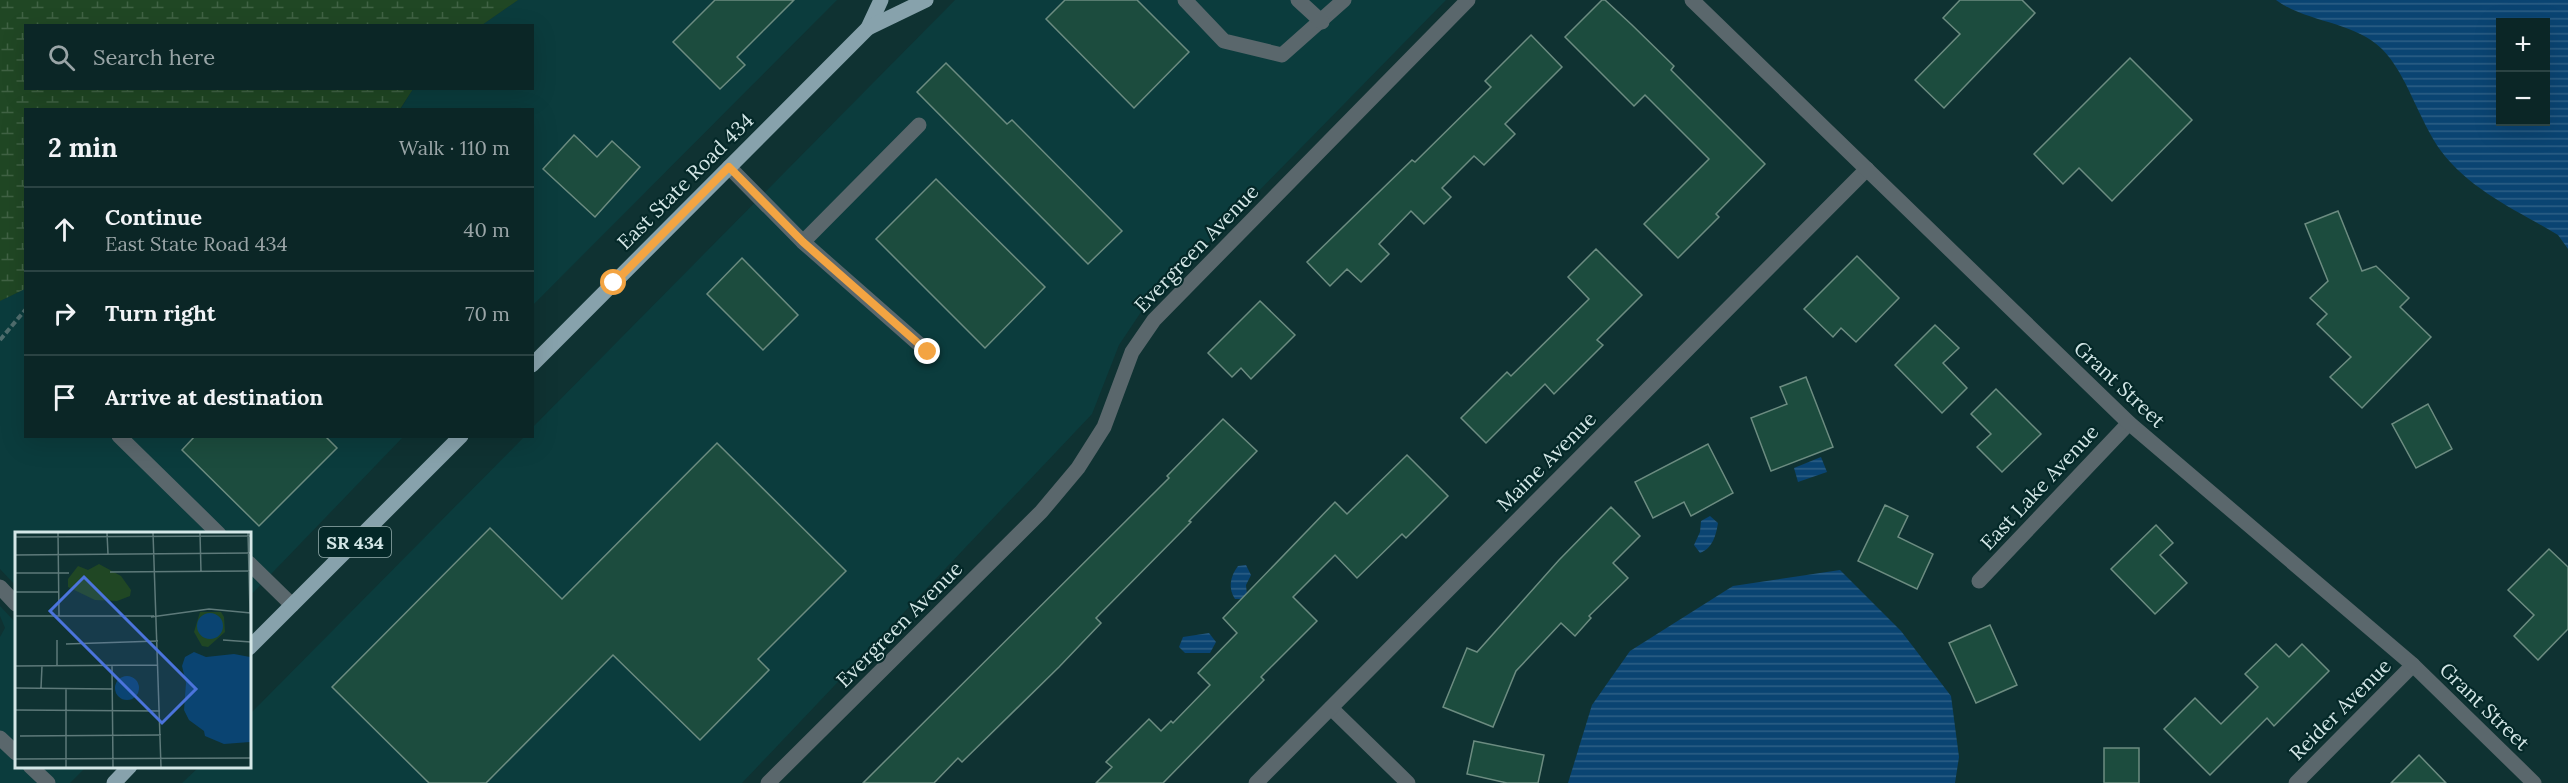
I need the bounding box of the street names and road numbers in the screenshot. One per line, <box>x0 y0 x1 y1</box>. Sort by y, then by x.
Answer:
street label: East State Road 434 <box>612 108 758 254</box>
street label: Evergreen Avenue <box>1129 179 1263 317</box>
street label: Grant Street <box>2069 335 2171 433</box>
street label: Maine Avenue <box>1491 406 1601 516</box>
street label: East Lake Avenue <box>1975 419 2103 555</box>
road number: SR 434 <box>319 527 391 557</box>
street label: Evergreen Avenue <box>831 556 967 692</box>
street label: Reider Avenue <box>2284 653 2396 765</box>
street label: Grant Street <box>2435 657 2535 755</box>

